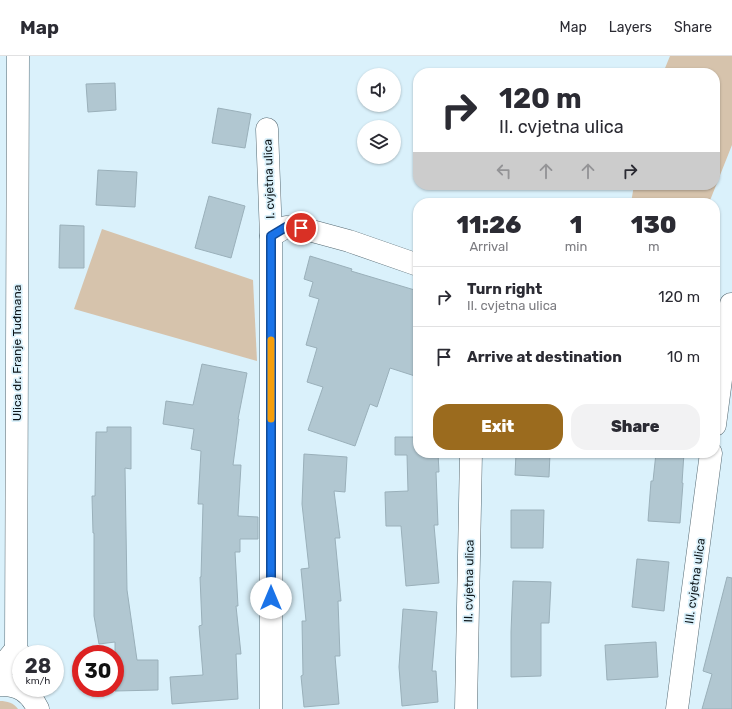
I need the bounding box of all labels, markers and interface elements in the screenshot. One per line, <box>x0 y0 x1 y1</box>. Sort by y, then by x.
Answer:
text: Map <box>20 16 59 39</box>
text: Map <box>560 19 587 36</box>
text: Layers <box>609 19 652 36</box>
text: Share <box>674 19 712 36</box>
map controls <box>357 68 401 164</box>
button: sound <box>357 68 401 112</box>
text: 120 m <box>499 82 582 115</box>
icon: right <box>433 84 485 136</box>
text: II. cvjetna ulica <box>499 116 624 138</box>
button: layers <box>357 120 401 164</box>
street label: I. cvjetna ulica <box>261 139 277 219</box>
icon: left <box>493 160 515 182</box>
icon: ahead <box>535 160 557 182</box>
icon: ahead <box>577 160 599 182</box>
icon: right <box>619 160 641 182</box>
pin <box>284 211 318 245</box>
text: 11:26 <box>456 211 521 239</box>
text: 1 <box>570 211 582 239</box>
text: 130 <box>631 211 677 239</box>
icon: arrive <box>290 217 312 239</box>
text: Arrival <box>469 239 508 254</box>
text: min <box>565 239 587 254</box>
text: m <box>648 239 659 254</box>
text: Turn right <box>467 280 542 298</box>
street label: Ulica dr. Franje Tuđmana <box>10 285 24 421</box>
icon: right <box>433 286 455 308</box>
text: 120 m <box>658 288 700 306</box>
text: II. cvjetna ulica <box>467 298 557 313</box>
icon: arrive <box>433 346 455 368</box>
text: Arrive at destination <box>467 348 622 366</box>
text: 10 m <box>667 348 700 366</box>
button: Exit <box>433 404 563 450</box>
button: Share <box>571 404 700 450</box>
street label: III. cvjetna ulica <box>682 537 708 625</box>
street label: II. cvjetna ulica <box>461 539 477 623</box>
position arrow <box>250 577 292 619</box>
speed limit sign: 30 <box>72 645 124 697</box>
text: 28 <box>25 654 51 678</box>
text: km/h <box>26 675 50 687</box>

